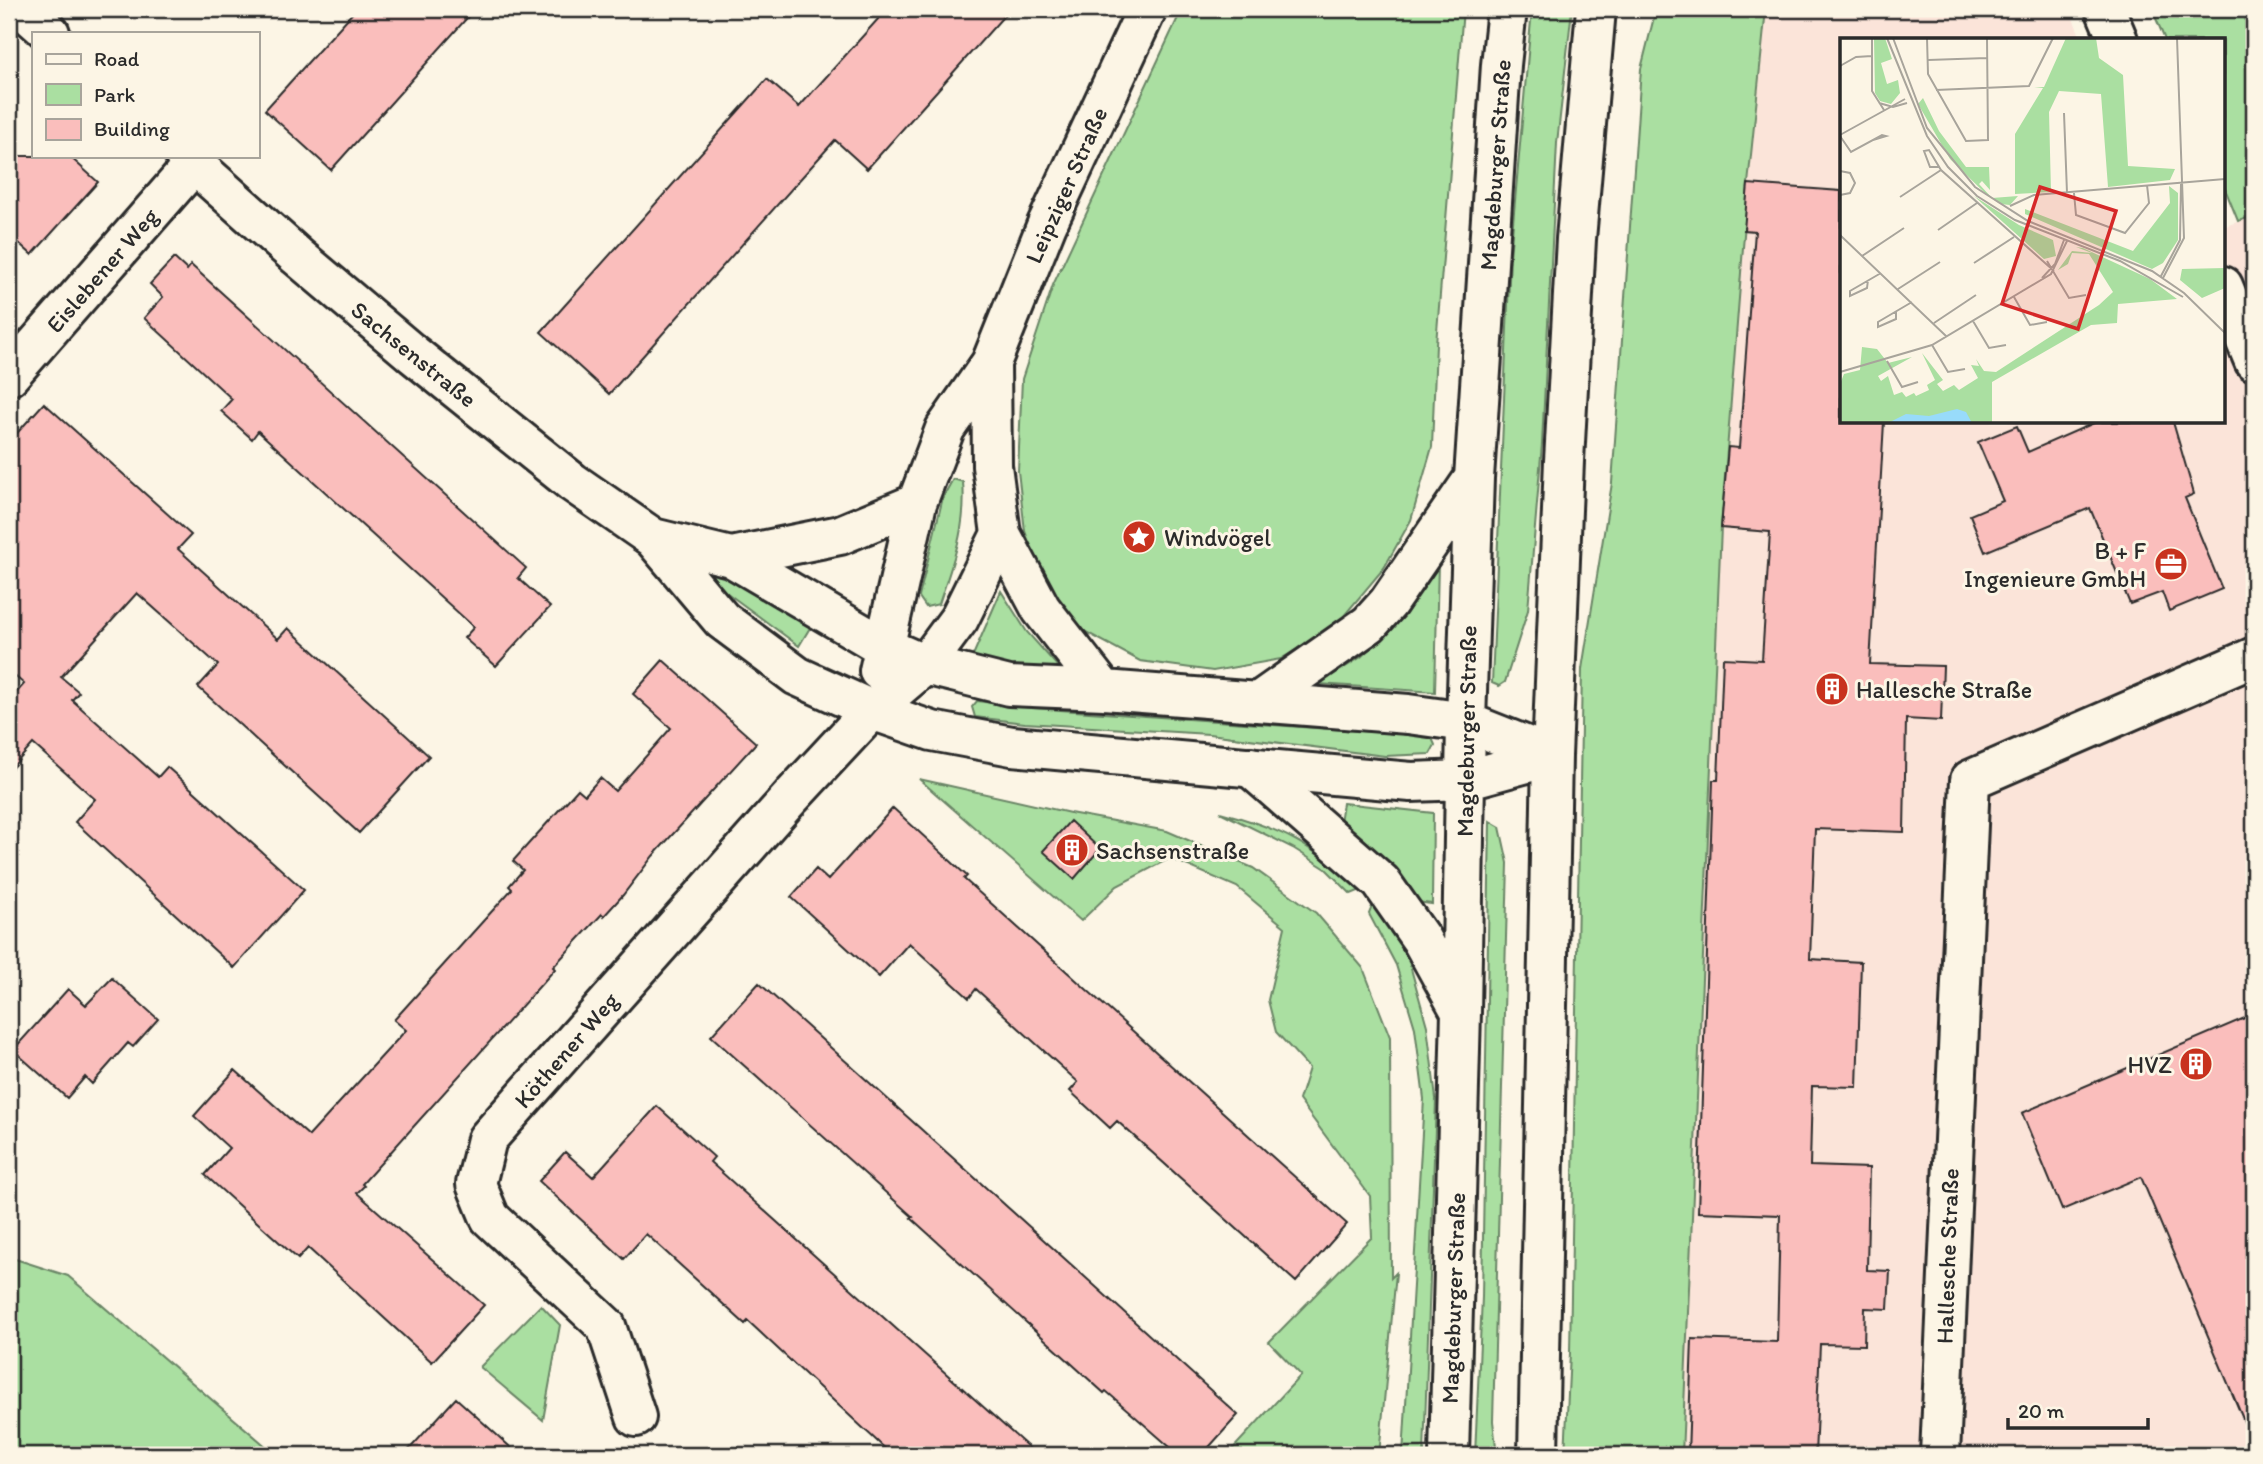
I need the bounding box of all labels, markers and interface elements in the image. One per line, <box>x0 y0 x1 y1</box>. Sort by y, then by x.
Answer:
legend <box>32 32 259 158</box>
inset map <box>1840 38 2224 424</box>
text: Road <box>94 46 140 71</box>
street label: Magdeburger Straße <box>1473 58 1517 272</box>
text: Park <box>94 82 136 107</box>
street label: Leipziger Straße <box>1019 102 1113 268</box>
text: Building <box>94 116 170 141</box>
street label: Eislebener Weg <box>40 201 165 338</box>
street label: Sachsenstraße <box>345 295 483 413</box>
place icon: Windvögel <box>1120 518 1158 556</box>
place label: Windvögel <box>1164 523 1271 552</box>
place label: B + F Ingenieure GmbH <box>1964 536 2147 593</box>
office icon: B + F Ingenieure GmbH <box>2152 545 2190 583</box>
street label: Magdeburger Straße <box>1450 625 1482 837</box>
building icon: Hallesche Straße <box>1813 670 1851 708</box>
place label: Hallesche Straße <box>1856 675 2032 704</box>
building icon: Sachsenstraße <box>1053 831 1091 869</box>
place label: Sachsenstraße <box>1096 836 1249 865</box>
street label: Köthener Weg <box>508 985 625 1114</box>
building icon: HVZ <box>2177 1045 2215 1083</box>
place label: HVZ <box>2128 1050 2172 1079</box>
street label: Hallesche Straße <box>1929 1168 1965 1344</box>
street label: Magdeburger Straße <box>1435 1192 1471 1404</box>
scale bar <box>2008 1387 2148 1431</box>
text: 20 m <box>2018 1398 2065 1423</box>

